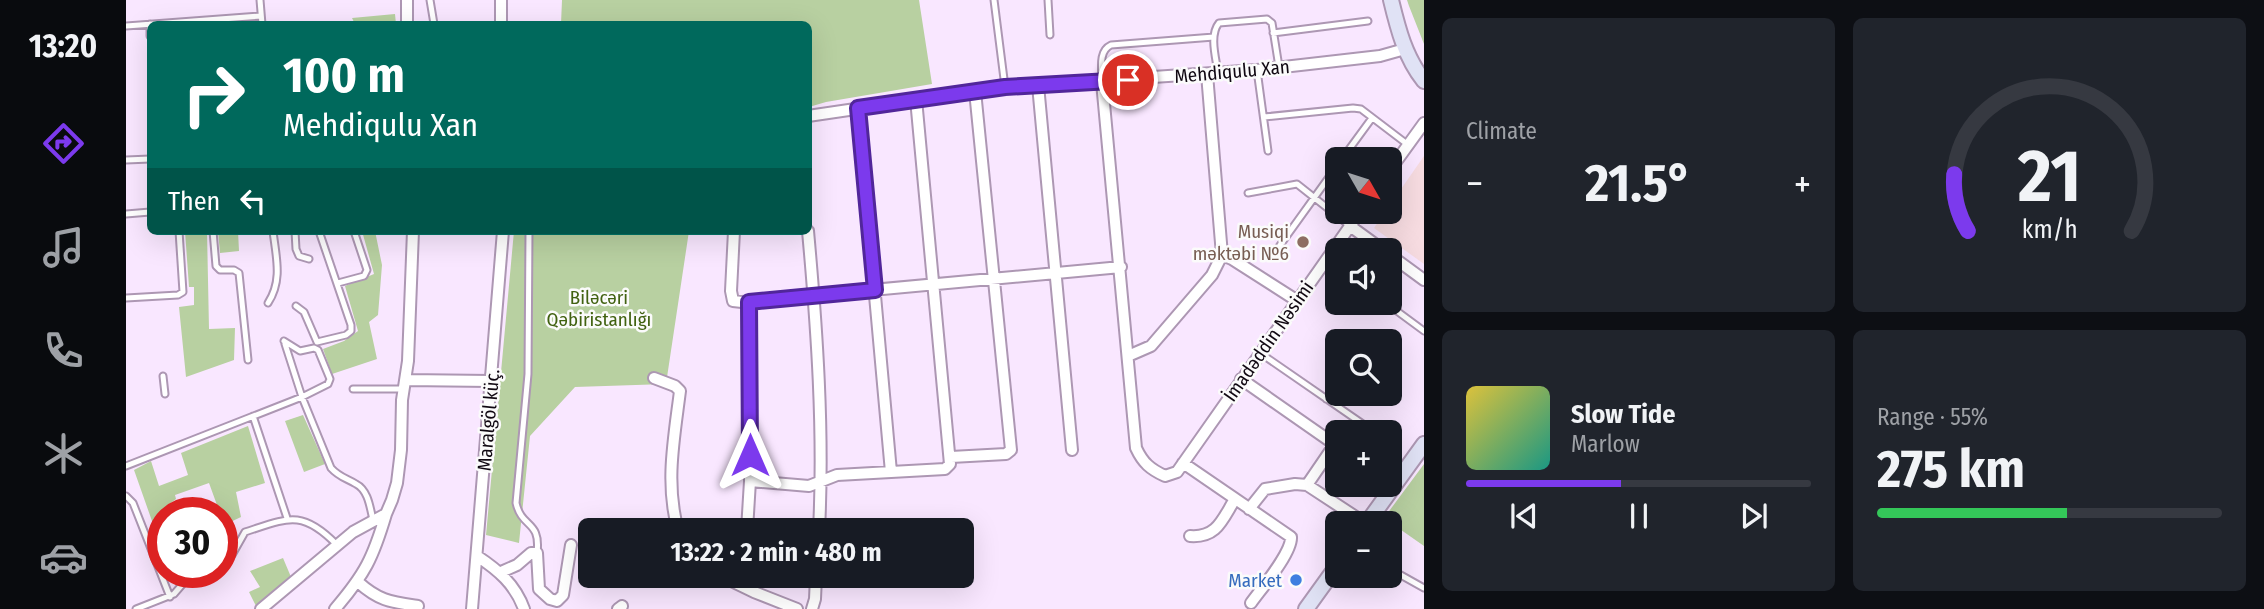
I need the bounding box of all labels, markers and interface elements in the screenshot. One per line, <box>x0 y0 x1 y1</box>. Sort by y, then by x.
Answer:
text: 13:20 <box>29 27 97 65</box>
text: 100 m <box>283 46 405 105</box>
icon: right <box>168 49 259 140</box>
pin <box>1098 50 1158 110</box>
street label: Mehdiqulu Xan <box>1173 55 1291 88</box>
icon: arrive <box>1109 61 1147 99</box>
text: Mehdiqulu Xan <box>283 106 478 144</box>
text: Climate <box>1466 117 1537 145</box>
icon: directions <box>39 119 88 168</box>
text: 21 <box>2017 133 2081 220</box>
north arrow <box>1325 147 1402 224</box>
map controls <box>1325 147 1402 588</box>
text: 21.5° <box>1585 152 1692 215</box>
text: − <box>1466 161 1483 207</box>
text: + <box>1794 161 1811 207</box>
icon: left <box>234 182 272 220</box>
text: Then <box>168 186 220 217</box>
text: km/h <box>2022 215 2077 245</box>
place label: Musiqi məktəbi №6 <box>1193 220 1289 265</box>
icon: music <box>39 223 88 272</box>
marker: Musiqi məktəbi №6 <box>1295 234 1311 250</box>
button: sound <box>1325 238 1402 315</box>
street label: İmadəddin Nəsimi <box>1218 277 1318 406</box>
park label: Biləcəri Qəbiristanlığı <box>547 286 651 331</box>
icon: phone <box>39 326 88 375</box>
button: search <box>1325 329 1402 406</box>
street label: Maralgöl küç. <box>473 368 504 472</box>
text: Slow Tide <box>1571 399 1675 430</box>
text: Range · 55% <box>1877 403 1988 431</box>
position arrow <box>713 418 787 492</box>
button: + <box>1325 420 1402 497</box>
icon: climate <box>39 429 88 478</box>
text: Marlow <box>1571 430 1640 458</box>
text: 275 km <box>1877 438 2025 501</box>
speed limit sign: 30 <box>147 497 238 588</box>
icon: previous <box>1505 497 1543 535</box>
icon: pause <box>1620 497 1658 535</box>
icon: next <box>1735 497 1773 535</box>
button: − <box>1325 511 1402 588</box>
icon: car <box>39 533 88 582</box>
text: 13:22 · 2 min · 480 m <box>670 537 882 568</box>
place label: Market <box>1228 569 1283 592</box>
marker: Market <box>1288 572 1304 588</box>

